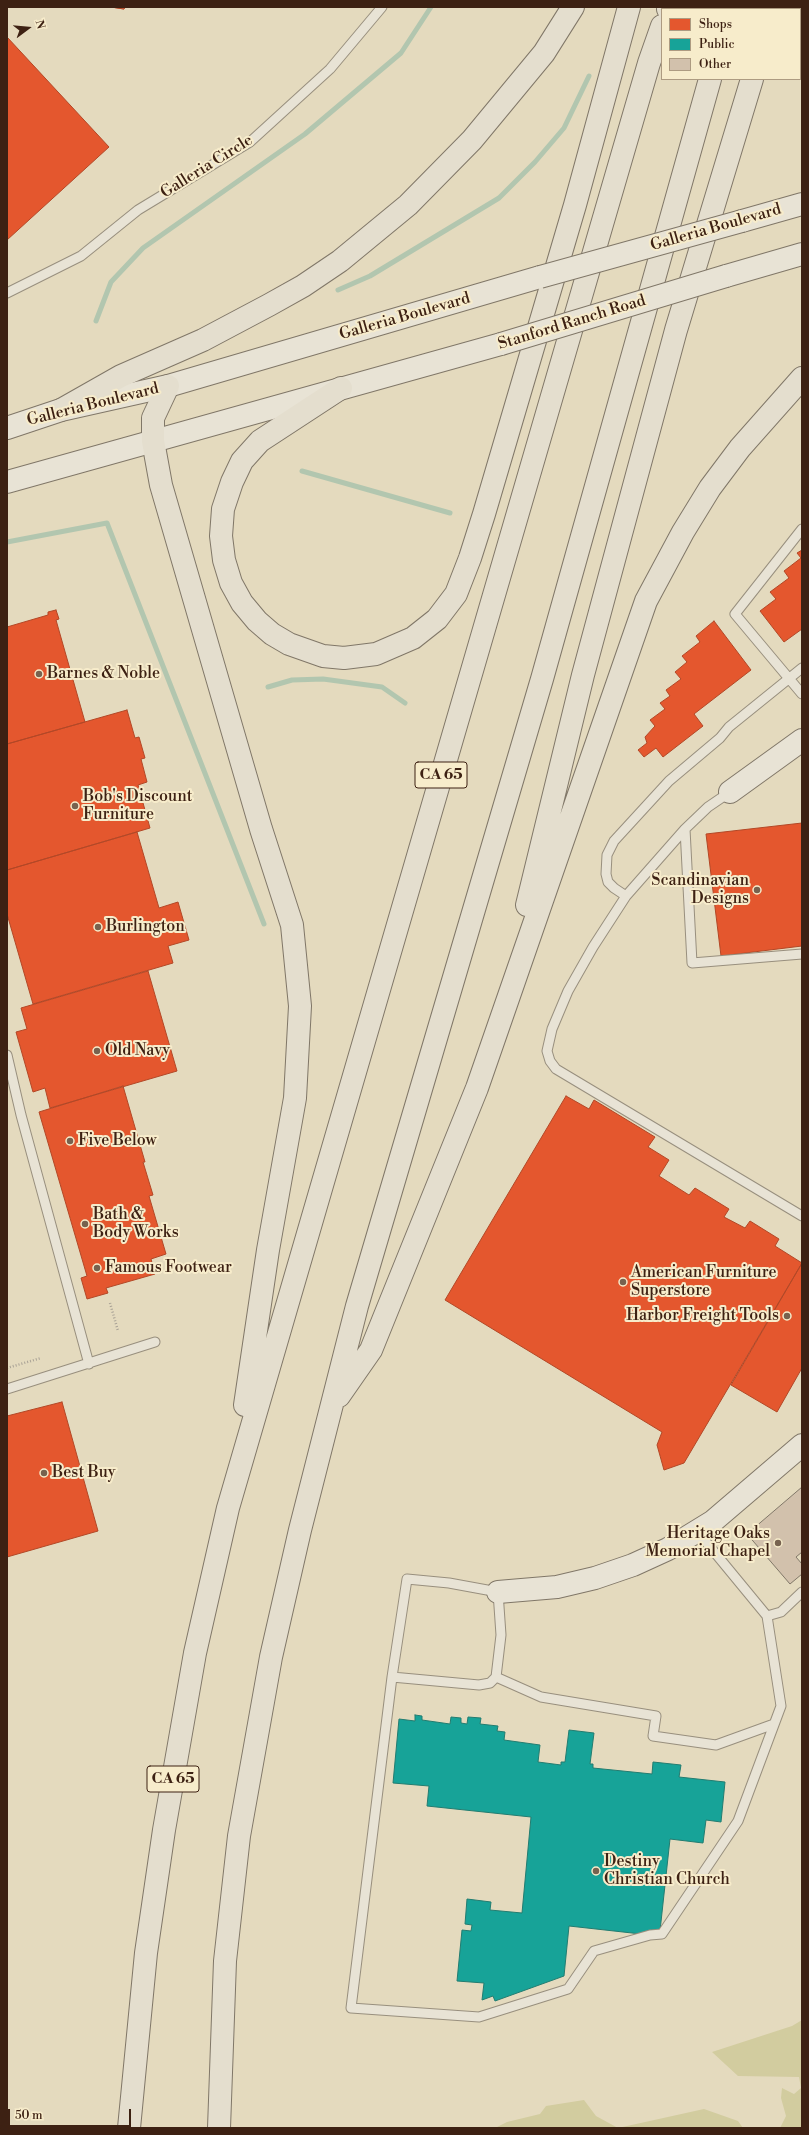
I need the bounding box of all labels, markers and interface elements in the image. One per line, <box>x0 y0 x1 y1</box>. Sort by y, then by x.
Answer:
north arrow <box>8 8 48 48</box>
legend <box>661 8 801 80</box>
text: Shops <box>699 17 732 32</box>
text: N <box>32 19 47 31</box>
text: Public <box>699 37 735 52</box>
text: Other <box>699 57 731 72</box>
street label: Galleria Circle <box>157 131 257 203</box>
street label: Galleria Boulevard <box>648 200 784 256</box>
street label: Galleria Boulevard <box>337 289 473 345</box>
street label: Stanford Ranch Road <box>496 291 648 355</box>
street label: Galleria Boulevard <box>25 379 161 431</box>
place label: Barnes & Noble <box>47 664 160 684</box>
marker: Barnes & Noble <box>34 669 44 679</box>
road number: CA 65 <box>415 762 467 788</box>
place label: Bob's Discount Furniture <box>83 787 192 825</box>
marker: Bob's Discount Furniture <box>70 801 80 811</box>
place label: Scandinavian Designs <box>651 871 749 909</box>
marker: Scandinavian Designs <box>752 885 762 895</box>
place label: Burlington <box>106 917 185 937</box>
marker: Burlington <box>93 922 103 932</box>
place label: Old Navy <box>105 1041 170 1061</box>
marker: Old Navy <box>92 1046 102 1056</box>
place label: Five Below <box>78 1131 156 1151</box>
marker: Five Below <box>65 1136 75 1146</box>
place label: Bath & Body Works <box>93 1205 179 1243</box>
marker: Bath & Body Works <box>80 1219 90 1229</box>
place label: Famous Footwear <box>105 1258 232 1278</box>
marker: Famous Footwear <box>92 1263 102 1273</box>
place label: American Furniture Superstore <box>631 1263 777 1301</box>
marker: American Furniture Superstore <box>618 1277 628 1287</box>
place label: Harbor Freight Tools <box>626 1306 779 1326</box>
marker: Harbor Freight Tools <box>782 1311 792 1321</box>
place label: Best Buy <box>52 1463 116 1483</box>
marker: Best Buy <box>39 1468 49 1478</box>
place label: Heritage Oaks Memorial Chapel <box>645 1524 770 1562</box>
marker: Heritage Oaks Memorial Chapel <box>773 1538 783 1548</box>
road number: CA 65 <box>147 1766 199 1792</box>
place label: Destiny Christian Church <box>604 1852 730 1890</box>
marker: Destiny Christian Church <box>591 1866 601 1876</box>
scale bar <box>10 2101 133 2127</box>
text: 50 m <box>15 2108 43 2123</box>

